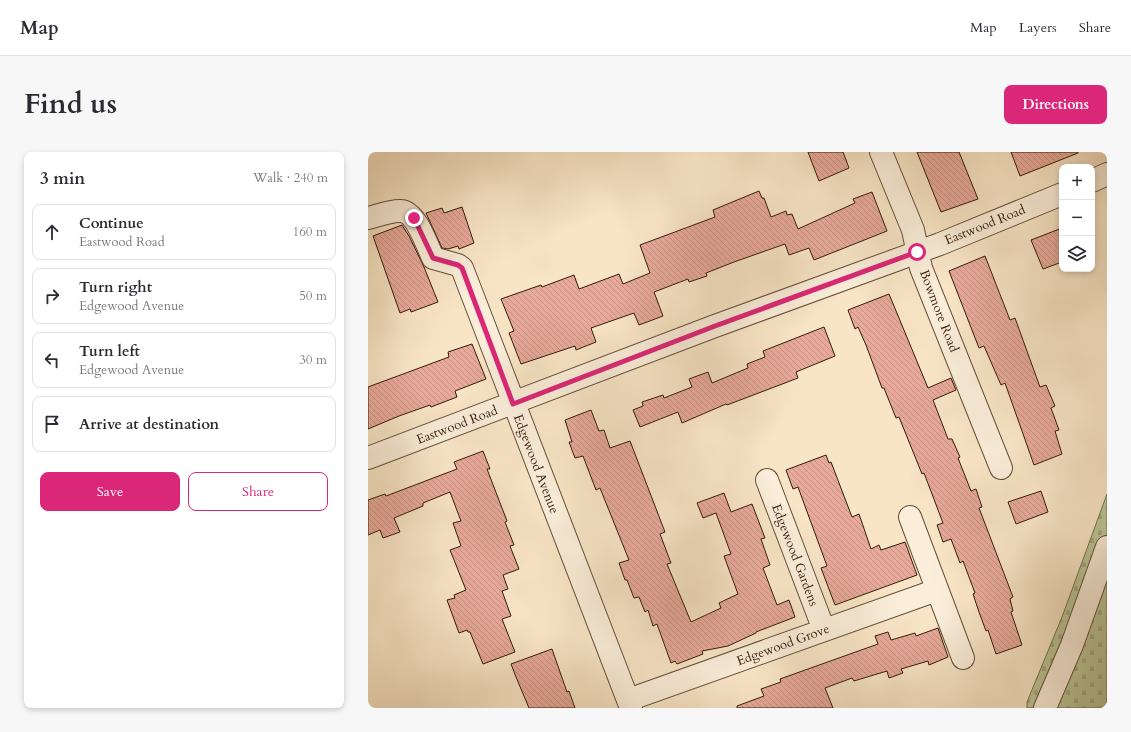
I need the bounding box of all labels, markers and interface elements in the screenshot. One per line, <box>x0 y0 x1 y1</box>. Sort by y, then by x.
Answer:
text: Map <box>20 15 59 41</box>
text: Map <box>970 18 997 37</box>
text: Layers <box>1019 18 1057 37</box>
text: Share <box>1079 18 1111 37</box>
text: Find us <box>24 85 117 123</box>
button: Directions <box>1004 85 1107 124</box>
map controls <box>1059 164 1095 272</box>
button: + <box>1059 164 1095 200</box>
text: 3 min <box>40 167 85 190</box>
text: Walk · 240 m <box>253 169 328 187</box>
button: − <box>1059 200 1095 236</box>
street label: Eastwood Road <box>942 201 1028 249</box>
route end <box>405 209 423 227</box>
text: Continue <box>79 213 144 233</box>
icon: ahead <box>41 221 63 243</box>
text: 160 m <box>293 223 327 241</box>
text: Eastwood Road <box>79 233 165 251</box>
button: layers <box>1059 236 1095 272</box>
route start <box>908 243 926 261</box>
street label: Bowmore Road <box>915 267 963 355</box>
text: Turn right <box>79 277 152 297</box>
icon: right <box>41 285 63 307</box>
text: 50 m <box>299 287 327 305</box>
text: Edgewood Avenue <box>79 297 184 315</box>
text: Turn left <box>79 341 140 361</box>
icon: left <box>41 349 63 371</box>
text: 30 m <box>299 351 327 369</box>
text: Edgewood Avenue <box>79 361 184 379</box>
street label: Eastwood Road <box>414 401 500 449</box>
street label: Edgewood Avenue <box>509 412 563 516</box>
icon: arrive <box>41 413 63 435</box>
text: Arrive at destination <box>79 414 219 434</box>
button: Save <box>40 472 180 511</box>
button: Share <box>188 472 328 511</box>
street label: Edgewood Gardens <box>767 501 823 609</box>
street label: Edgewood Grove <box>734 620 832 670</box>

